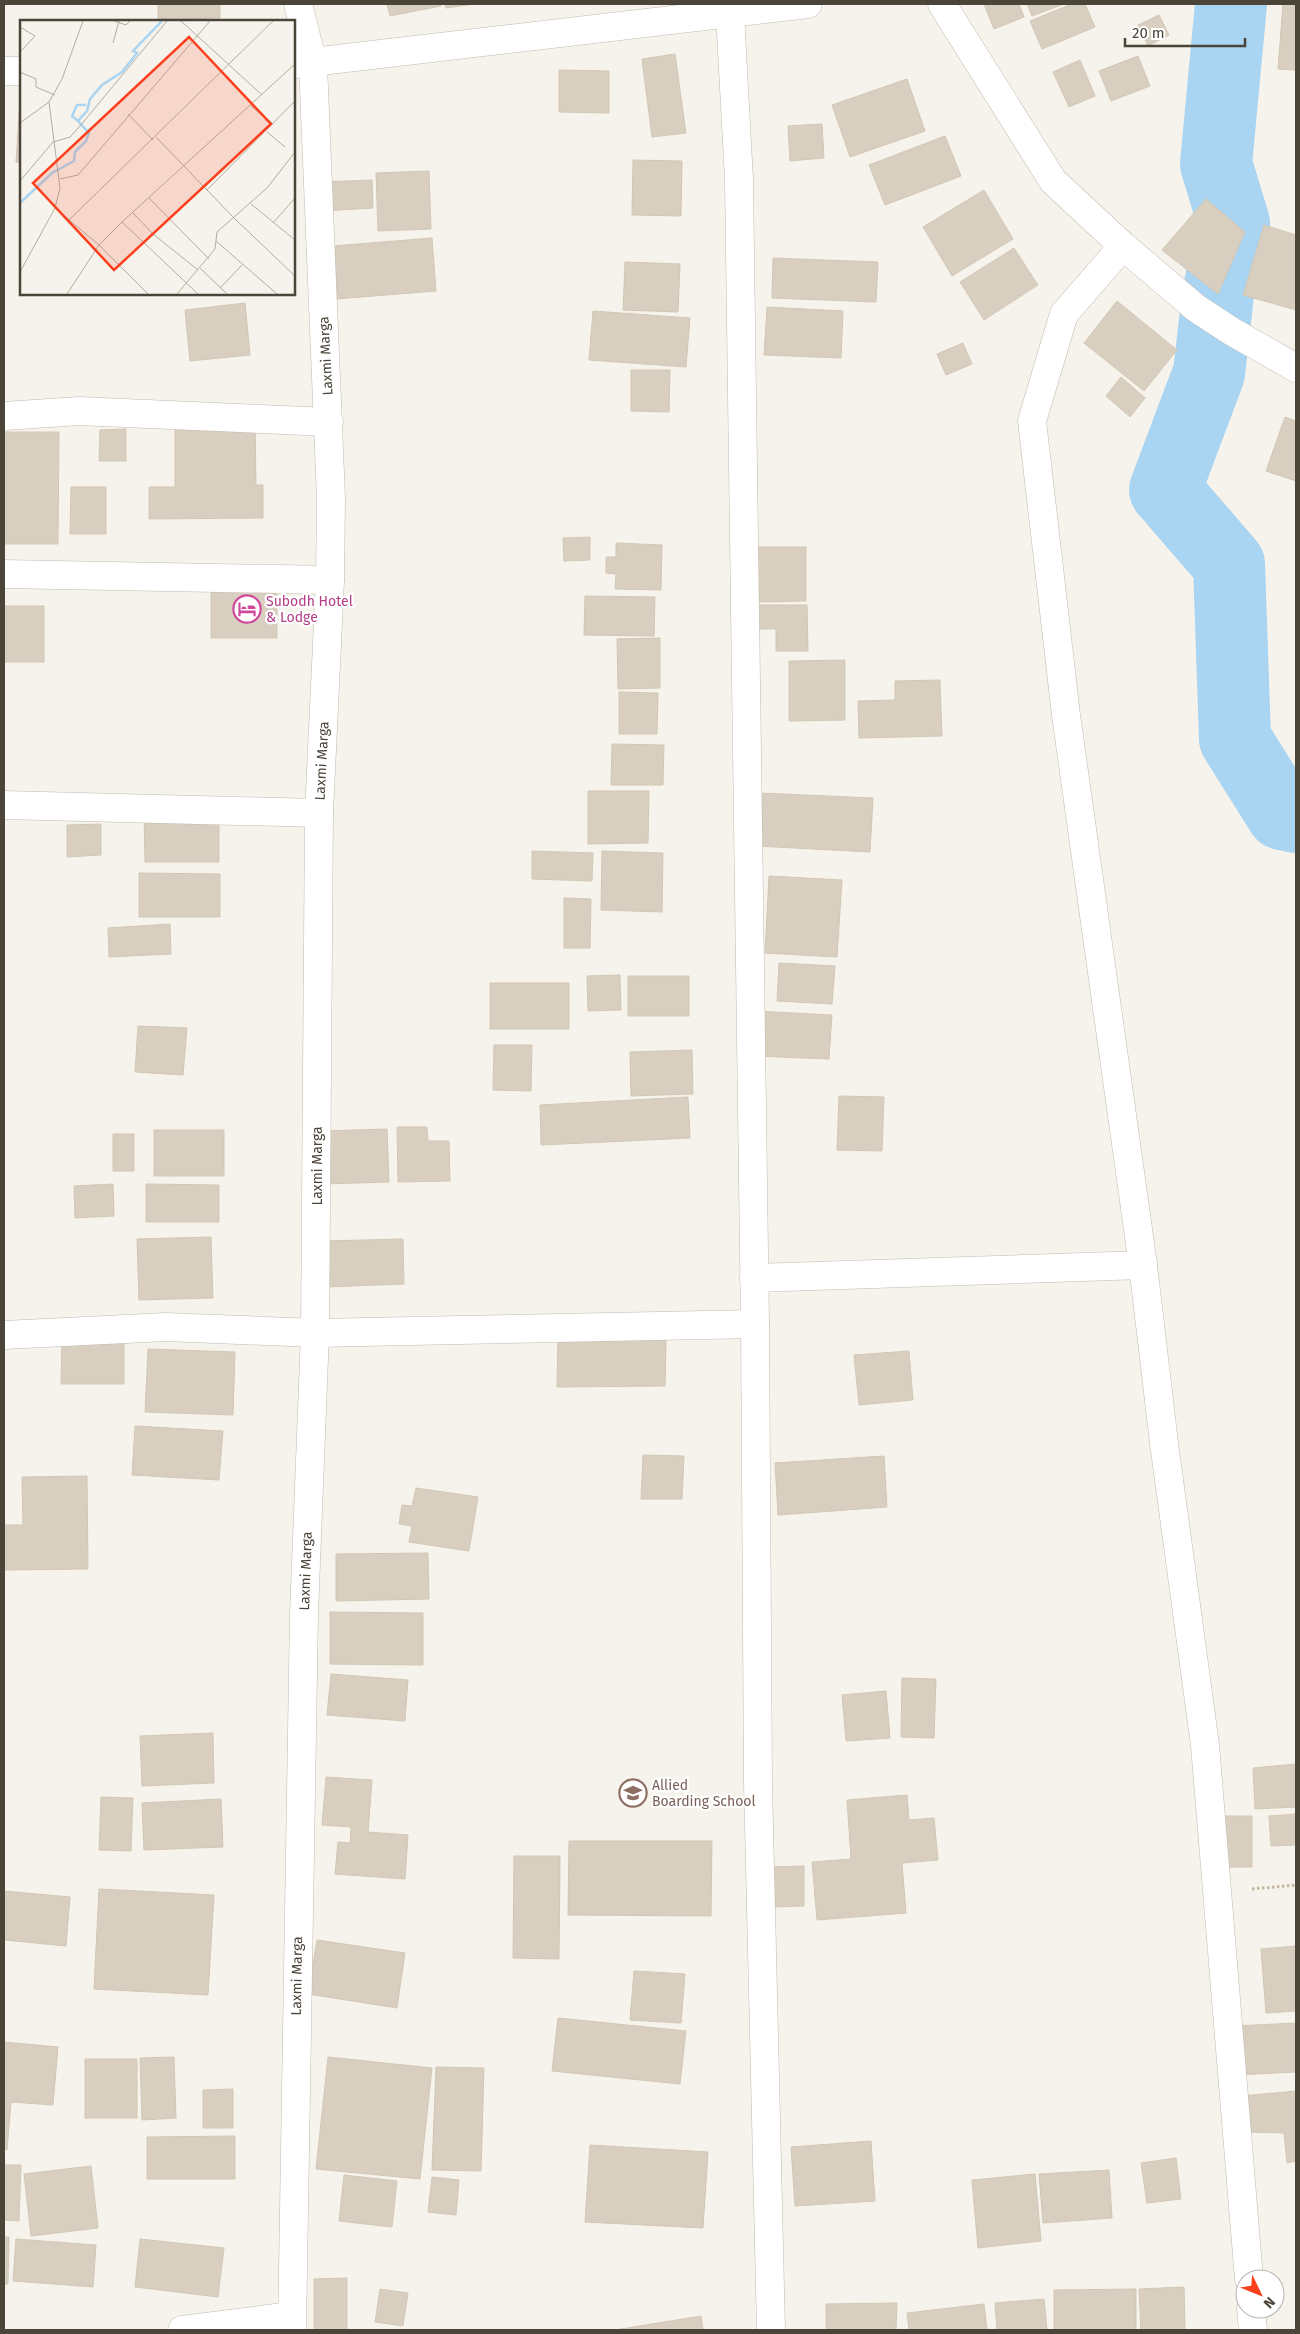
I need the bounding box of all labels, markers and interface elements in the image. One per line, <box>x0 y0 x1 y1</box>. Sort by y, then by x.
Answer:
scale bar <box>1125 15 1245 47</box>
inset map <box>20 20 295 295</box>
text: 20 m <box>1132 24 1165 42</box>
street label: Laxmi Marga <box>315 316 337 396</box>
place label: Subodh Hotel & Lodge <box>266 593 353 626</box>
hotel icon: Subodh Hotel & Lodge <box>232 594 262 624</box>
street label: Laxmi Marga <box>311 721 333 801</box>
street label: Laxmi Marga <box>309 1126 326 1206</box>
street label: Laxmi Marga <box>296 1531 316 1611</box>
place label: Allied Boarding School <box>652 1777 756 1810</box>
school or university icon: Allied Boarding School <box>618 1778 648 1808</box>
street label: Laxmi Marga <box>288 1936 306 2016</box>
north arrow <box>1235 2269 1285 2319</box>
text: N <box>1260 2293 1279 2312</box>

